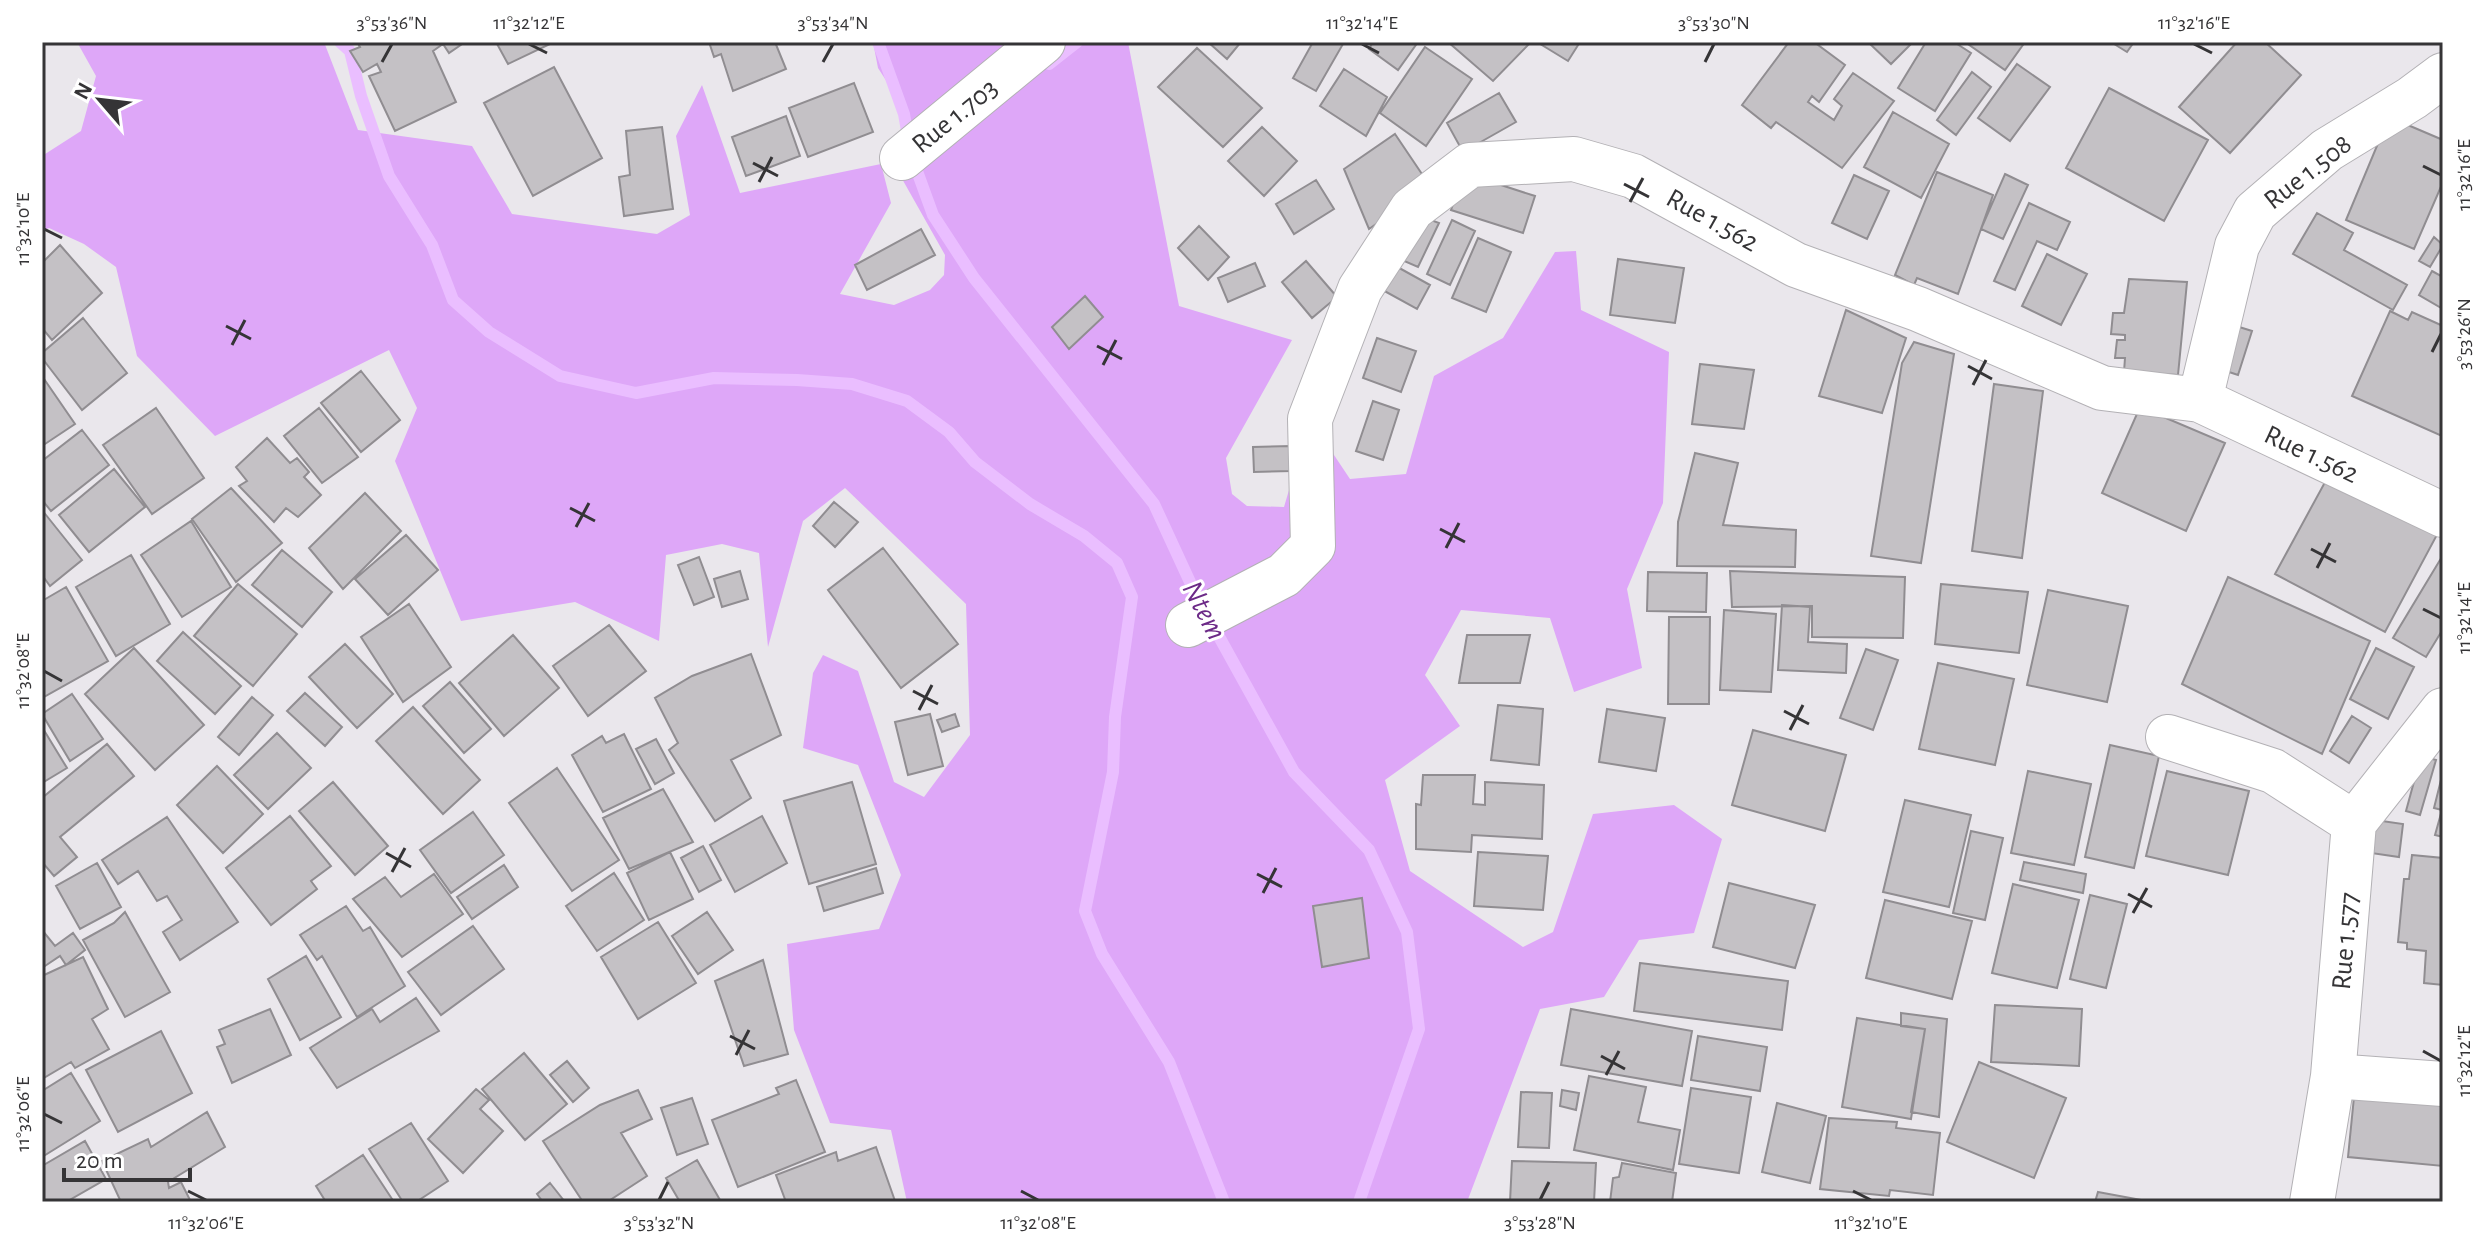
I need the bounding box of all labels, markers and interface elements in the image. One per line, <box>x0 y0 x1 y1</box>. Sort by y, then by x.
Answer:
text: 3°53'36"N <box>357 13 427 33</box>
text: 11°32'12"E <box>493 13 565 33</box>
text: 3°53'34"N <box>797 13 869 33</box>
text: 11°32'14"E <box>1326 13 1398 33</box>
text: 3°53'30"N <box>1678 13 1750 33</box>
text: 11°32'16"E <box>2158 13 2230 33</box>
north arrow <box>60 60 140 140</box>
street label: Rue 1.703 <box>907 74 1003 159</box>
text: N <box>70 79 97 103</box>
street label: Rue 1.508 <box>2259 130 2357 215</box>
text: 11°32'16"E <box>2454 139 2474 211</box>
street label: Rue 1.562 <box>1661 184 1763 257</box>
text: 11°32'10"E <box>13 192 33 265</box>
text: 3°53'26"N <box>2454 298 2474 370</box>
street label: Rue 1.562 <box>2260 421 2363 489</box>
water label: Ntem <box>1176 576 1232 645</box>
text: 11°32'14"E <box>2454 582 2474 654</box>
text: 11°32'08"E <box>13 633 33 709</box>
street label: Rue 1.577 <box>2328 891 2364 991</box>
text: 11°32'12"E <box>2454 1025 2474 1097</box>
text: 11°32'06"E <box>13 1076 33 1152</box>
scale bar <box>64 1132 190 1182</box>
text: 20 m <box>76 1149 123 1173</box>
text: 11°32'06"E <box>168 1213 244 1233</box>
text: 3°53'32"N <box>624 1213 694 1233</box>
text: 11°32'08"E <box>1000 1213 1076 1233</box>
text: 3°53'28"N <box>1504 1213 1576 1233</box>
text: 11°32'10"E <box>1835 1213 1908 1233</box>

